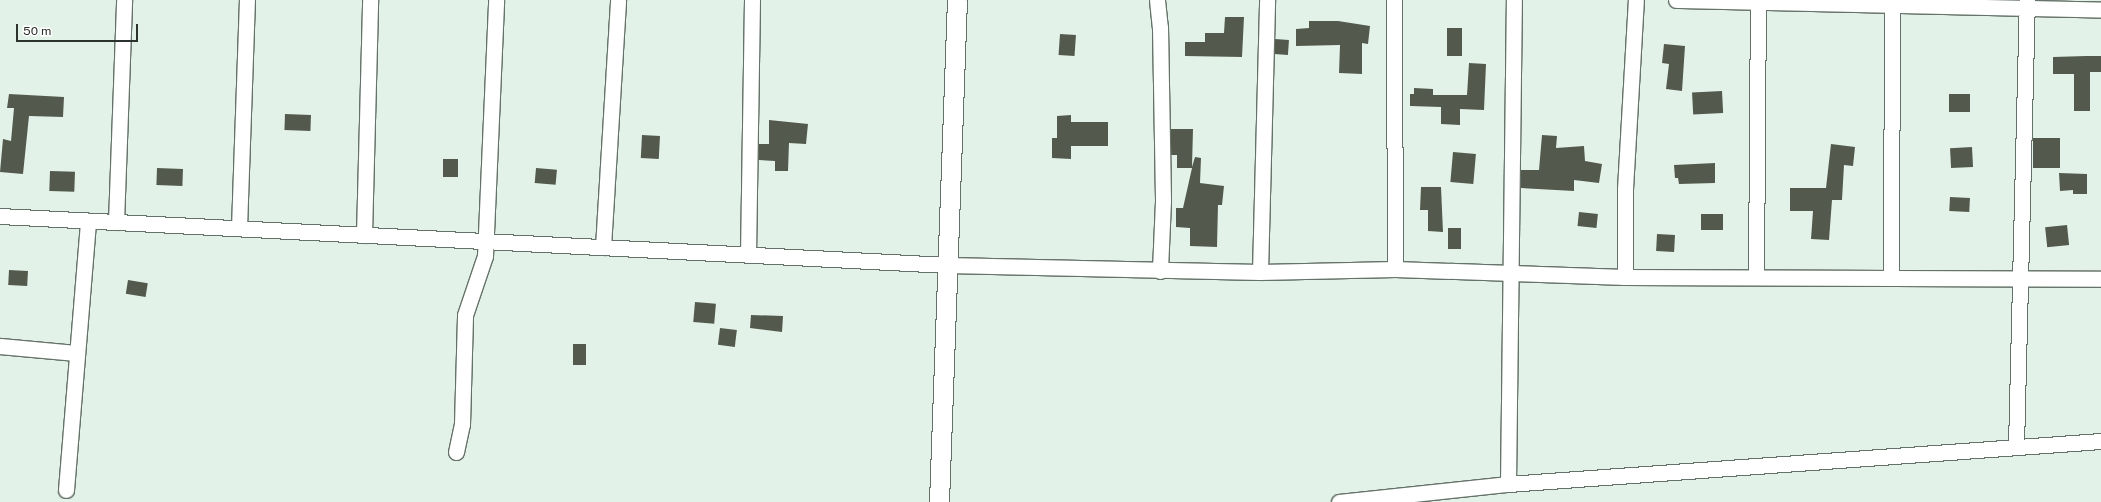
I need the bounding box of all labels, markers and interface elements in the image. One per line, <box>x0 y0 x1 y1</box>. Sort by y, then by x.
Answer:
scale bar <box>18 16 140 42</box>
text: 50 m <box>23 24 51 38</box>

